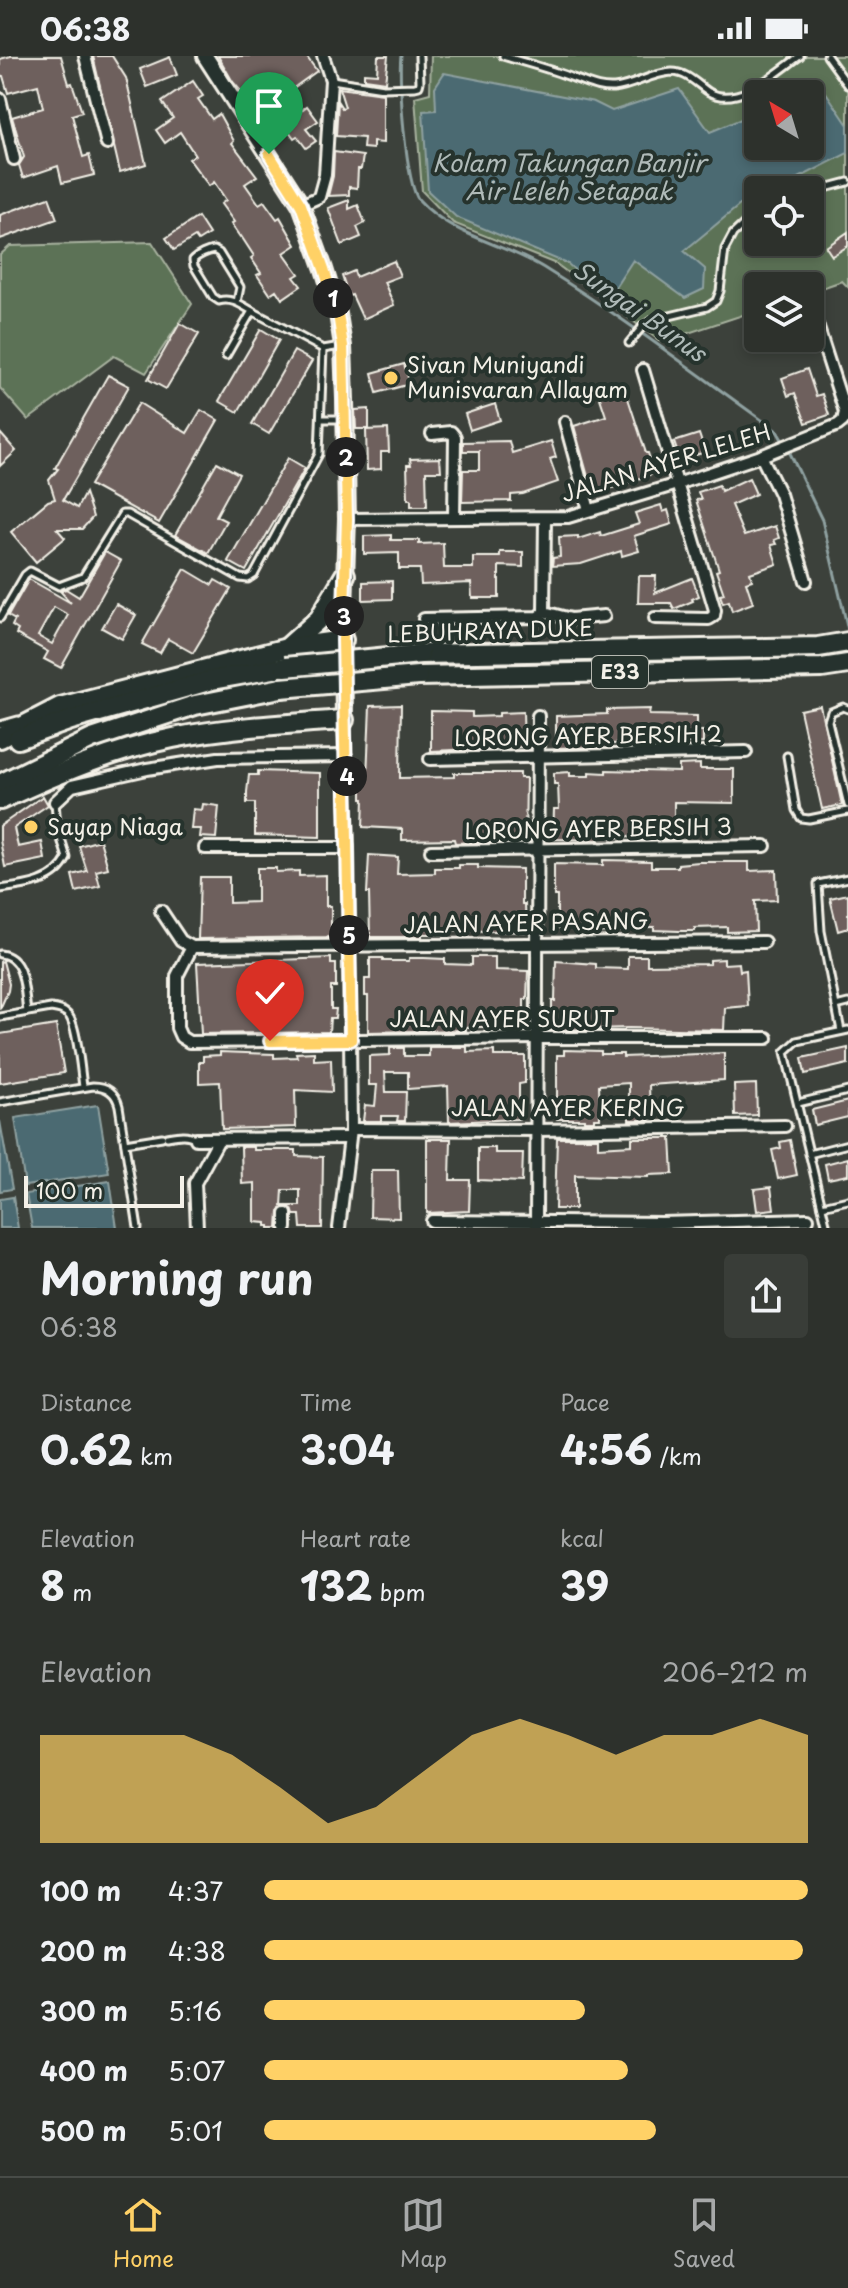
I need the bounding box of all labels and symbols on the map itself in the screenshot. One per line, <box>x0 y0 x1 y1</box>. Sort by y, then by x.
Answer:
pin <box>235 72 303 154</box>
north arrow <box>744 80 824 160</box>
water label: Kolam Takungan Banjir Air Leleh Setapak <box>432 144 709 208</box>
water label: Sungai Bunus <box>566 251 716 371</box>
pin: 1 <box>313 278 353 318</box>
place label: Sivan Muniyandi Munisvaran Allayam <box>407 347 628 405</box>
marker: Sivan Muniyandi Munisvaran Allayam <box>382 369 400 387</box>
street label: JALAN AYER LELEH <box>557 414 774 509</box>
pin: 2 <box>326 437 366 477</box>
pin: 3 <box>324 596 364 636</box>
street label: LEBUHRAYA DUKE <box>387 609 593 650</box>
road number: E33 <box>592 656 648 688</box>
street label: LORONG AYER BERSIH 2 <box>454 716 722 753</box>
pin: 4 <box>327 756 367 796</box>
place label: Sayap Niaga <box>47 809 183 842</box>
street label: LORONG AYER BERSIH 3 <box>464 809 732 846</box>
marker: Sayap Niaga <box>22 818 40 836</box>
street label: JALAN AYER PASANG <box>403 903 649 940</box>
pin: 5 <box>329 915 369 955</box>
pin <box>236 959 304 1041</box>
street label: JALAN AYER SURUT <box>389 1001 615 1034</box>
street label: JALAN AYER KERING <box>451 1090 685 1123</box>
scale bar <box>24 1172 184 1208</box>

